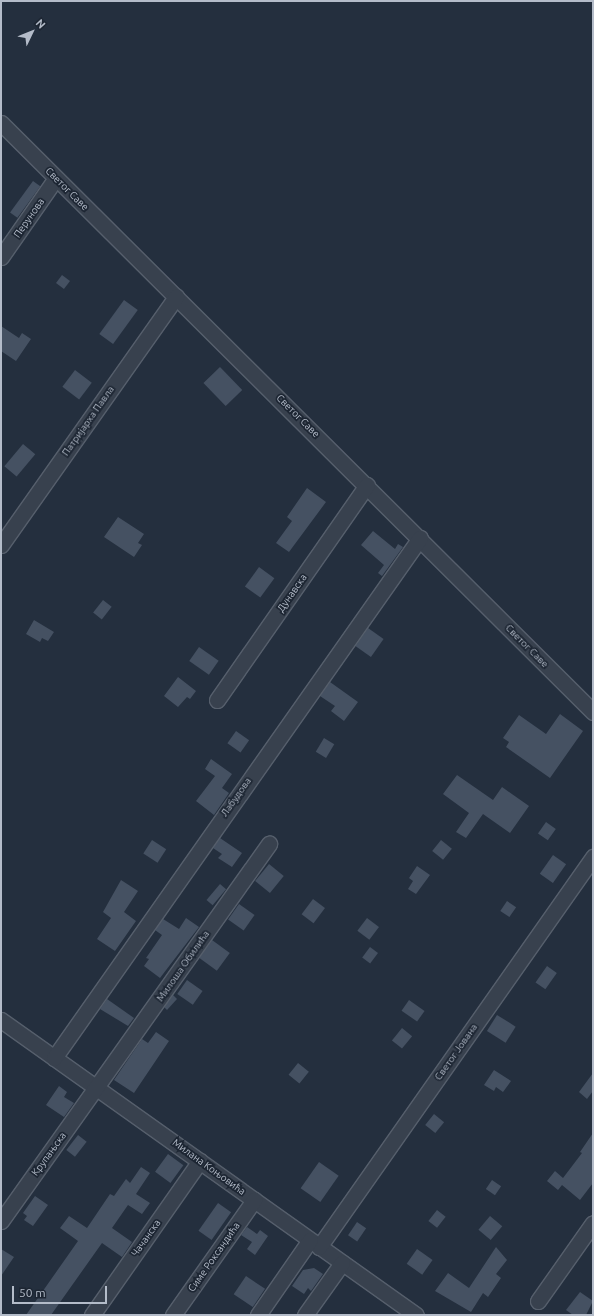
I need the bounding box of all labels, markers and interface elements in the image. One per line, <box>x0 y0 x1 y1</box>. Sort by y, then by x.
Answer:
north arrow <box>12 12 52 52</box>
text: N <box>34 17 48 31</box>
street label: Светог Саве <box>43 165 91 213</box>
street label: Перунова <box>11 196 47 240</box>
street label: Патријарха Павла <box>59 384 117 458</box>
street label: Светог Саве <box>274 392 322 440</box>
street label: Дунавска <box>275 572 309 614</box>
street label: Светог Саве <box>503 622 551 670</box>
street label: Лабудова <box>218 775 254 819</box>
street label: Милоша Обилића <box>154 928 212 1004</box>
street label: Светог Јована <box>432 1021 480 1083</box>
street label: Крупањска <box>29 1130 69 1178</box>
street label: Милана Коњовића <box>170 1136 248 1198</box>
street label: Чачанска <box>129 1217 163 1259</box>
street label: Симе Роксандића <box>186 1220 242 1294</box>
scale bar <box>14 1278 109 1304</box>
text: 50 m <box>19 1286 46 1299</box>

